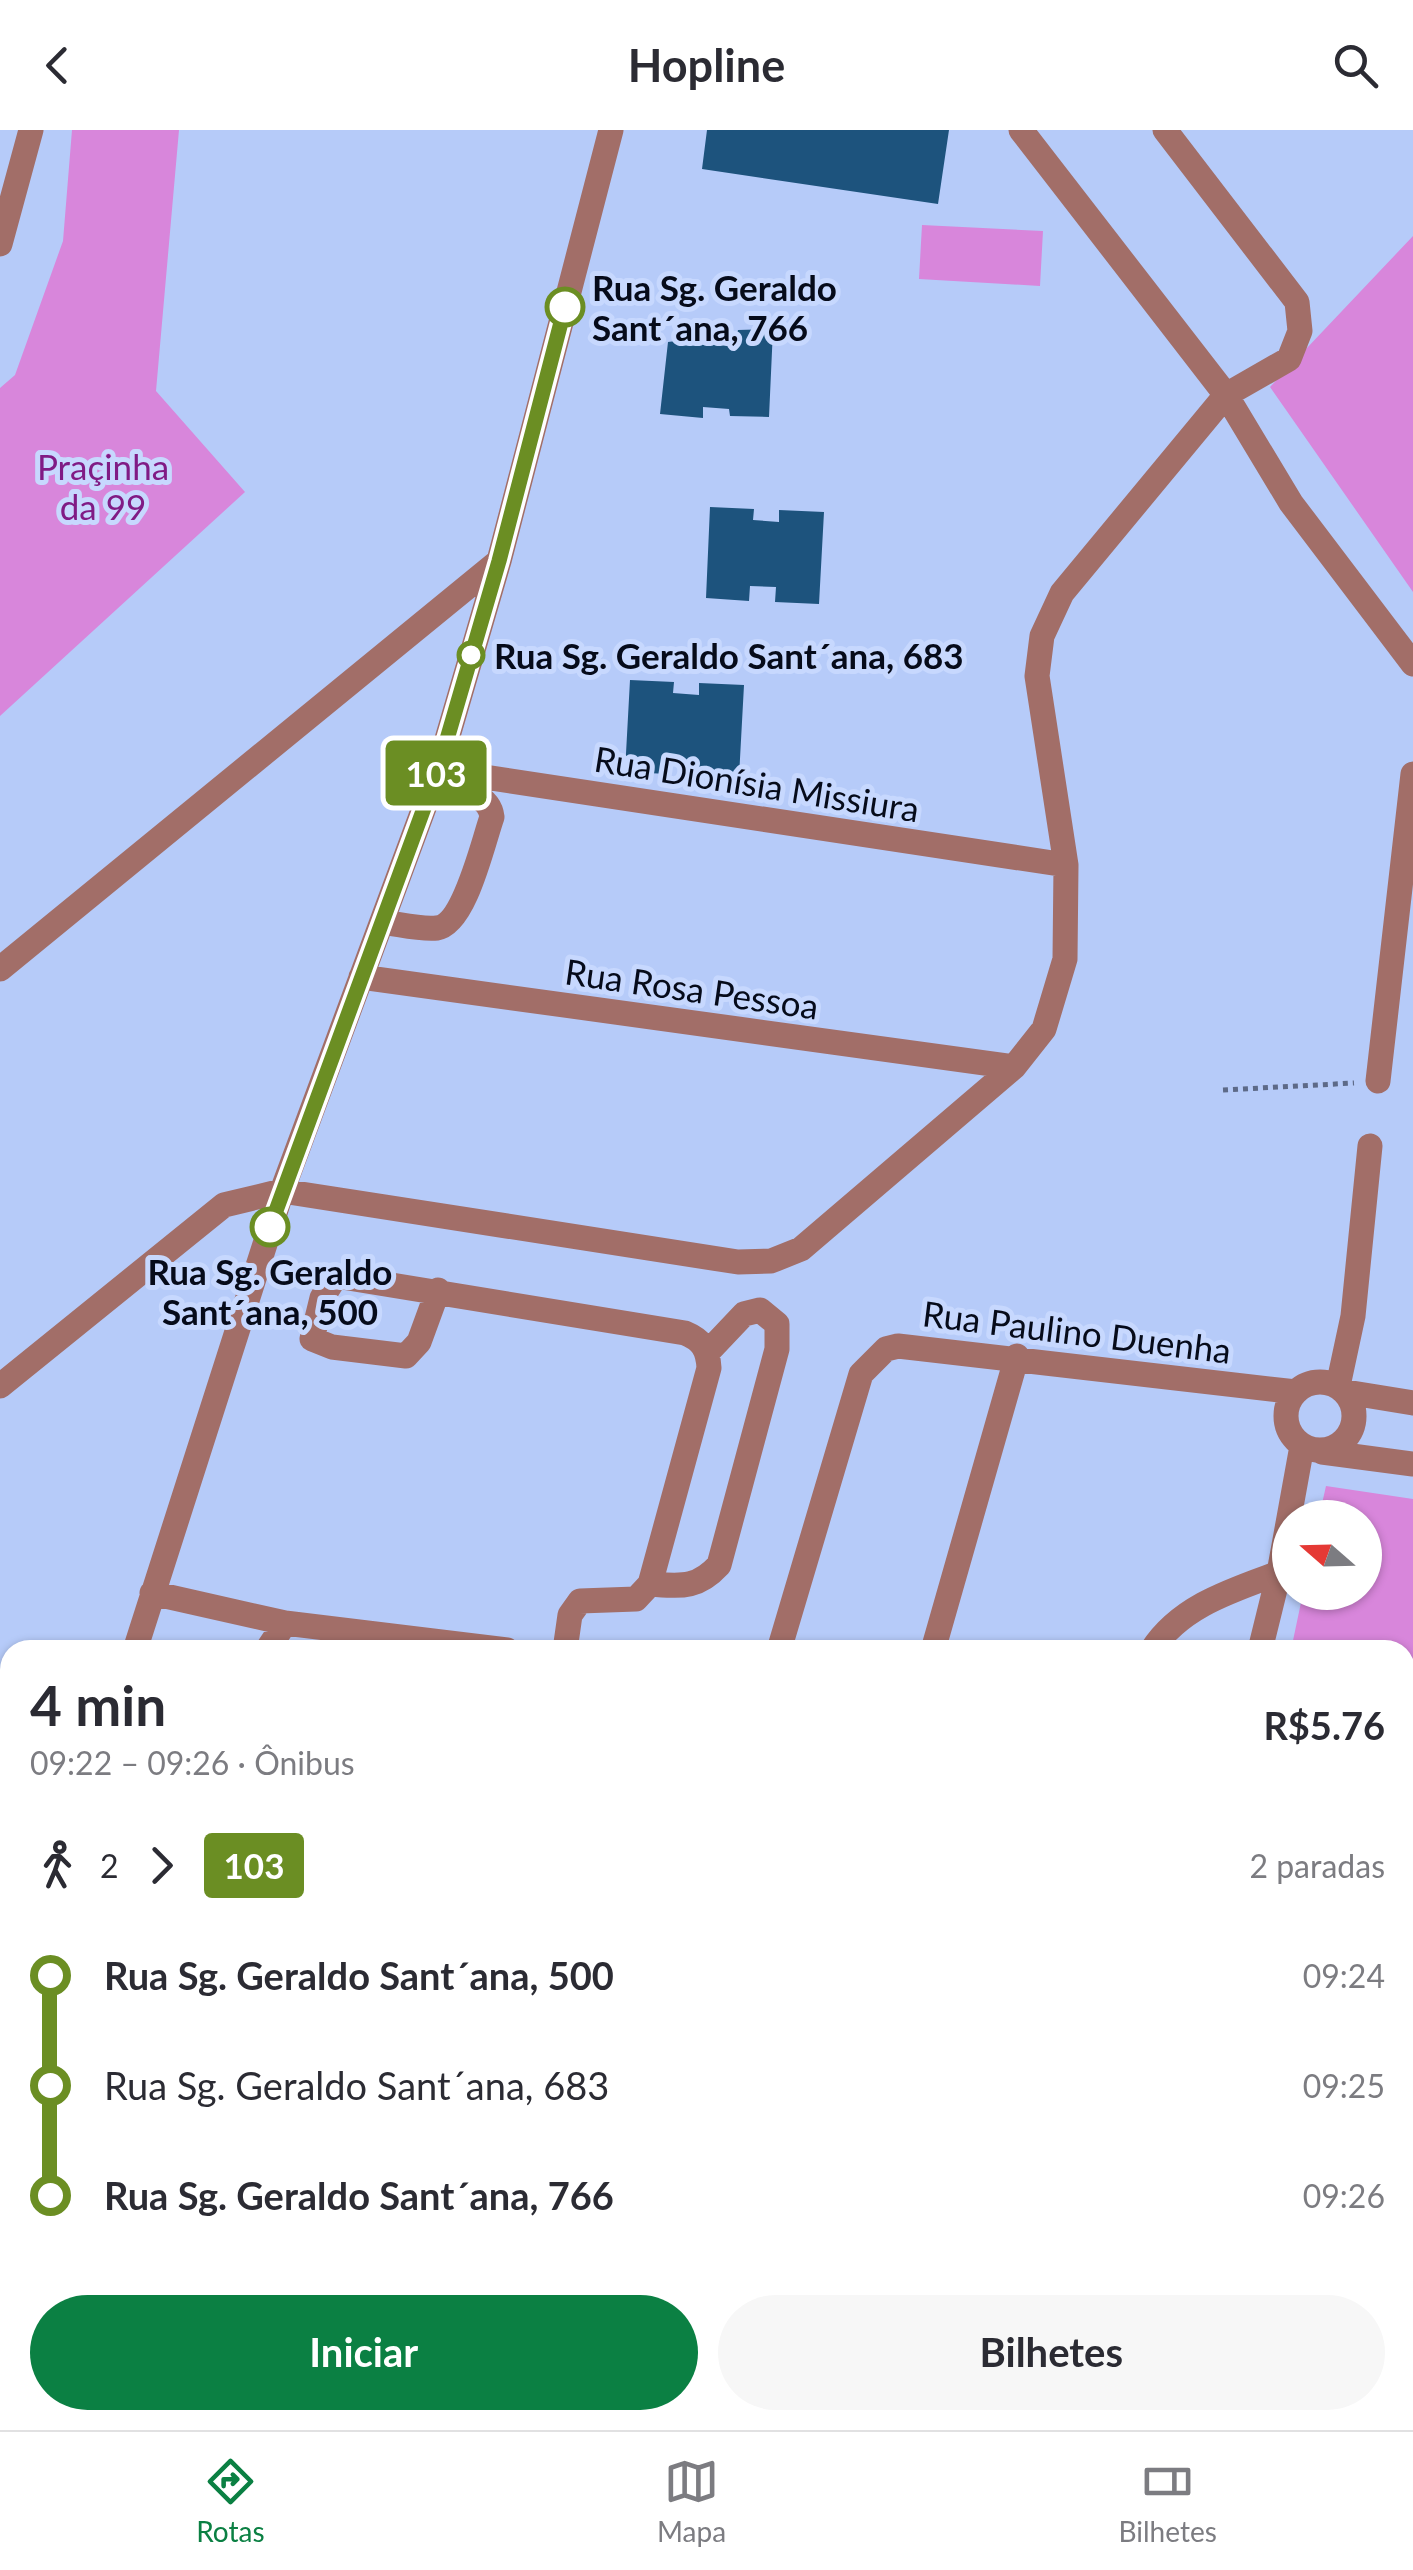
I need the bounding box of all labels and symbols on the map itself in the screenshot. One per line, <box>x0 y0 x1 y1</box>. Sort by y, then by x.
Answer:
place label: Rua Sg. Geraldo Sant´ana, 766 <box>592 266 837 348</box>
marker: Rua Sg. Geraldo Sant´ana, 766 <box>546 288 584 326</box>
park label: Praçinha da 99 <box>37 445 169 527</box>
place label: Rua Sg. Geraldo Sant´ana, 683 <box>494 634 964 676</box>
marker: Rua Sg. Geraldo Sant´ana, 683 <box>458 642 484 668</box>
street label: Rua Dionísia Missiura <box>592 737 922 829</box>
line badge: 103 <box>378 740 494 806</box>
street label: Rua Rosa Pessoa <box>563 949 821 1027</box>
marker: Rua Sg. Geraldo Sant´ana, 500 <box>251 1208 289 1246</box>
place label: Rua Sg. Geraldo Sant´ana, 500 <box>148 1250 392 1332</box>
street label: Rua Paulino Duenha <box>920 1291 1234 1371</box>
north arrow <box>1272 1500 1382 1610</box>

